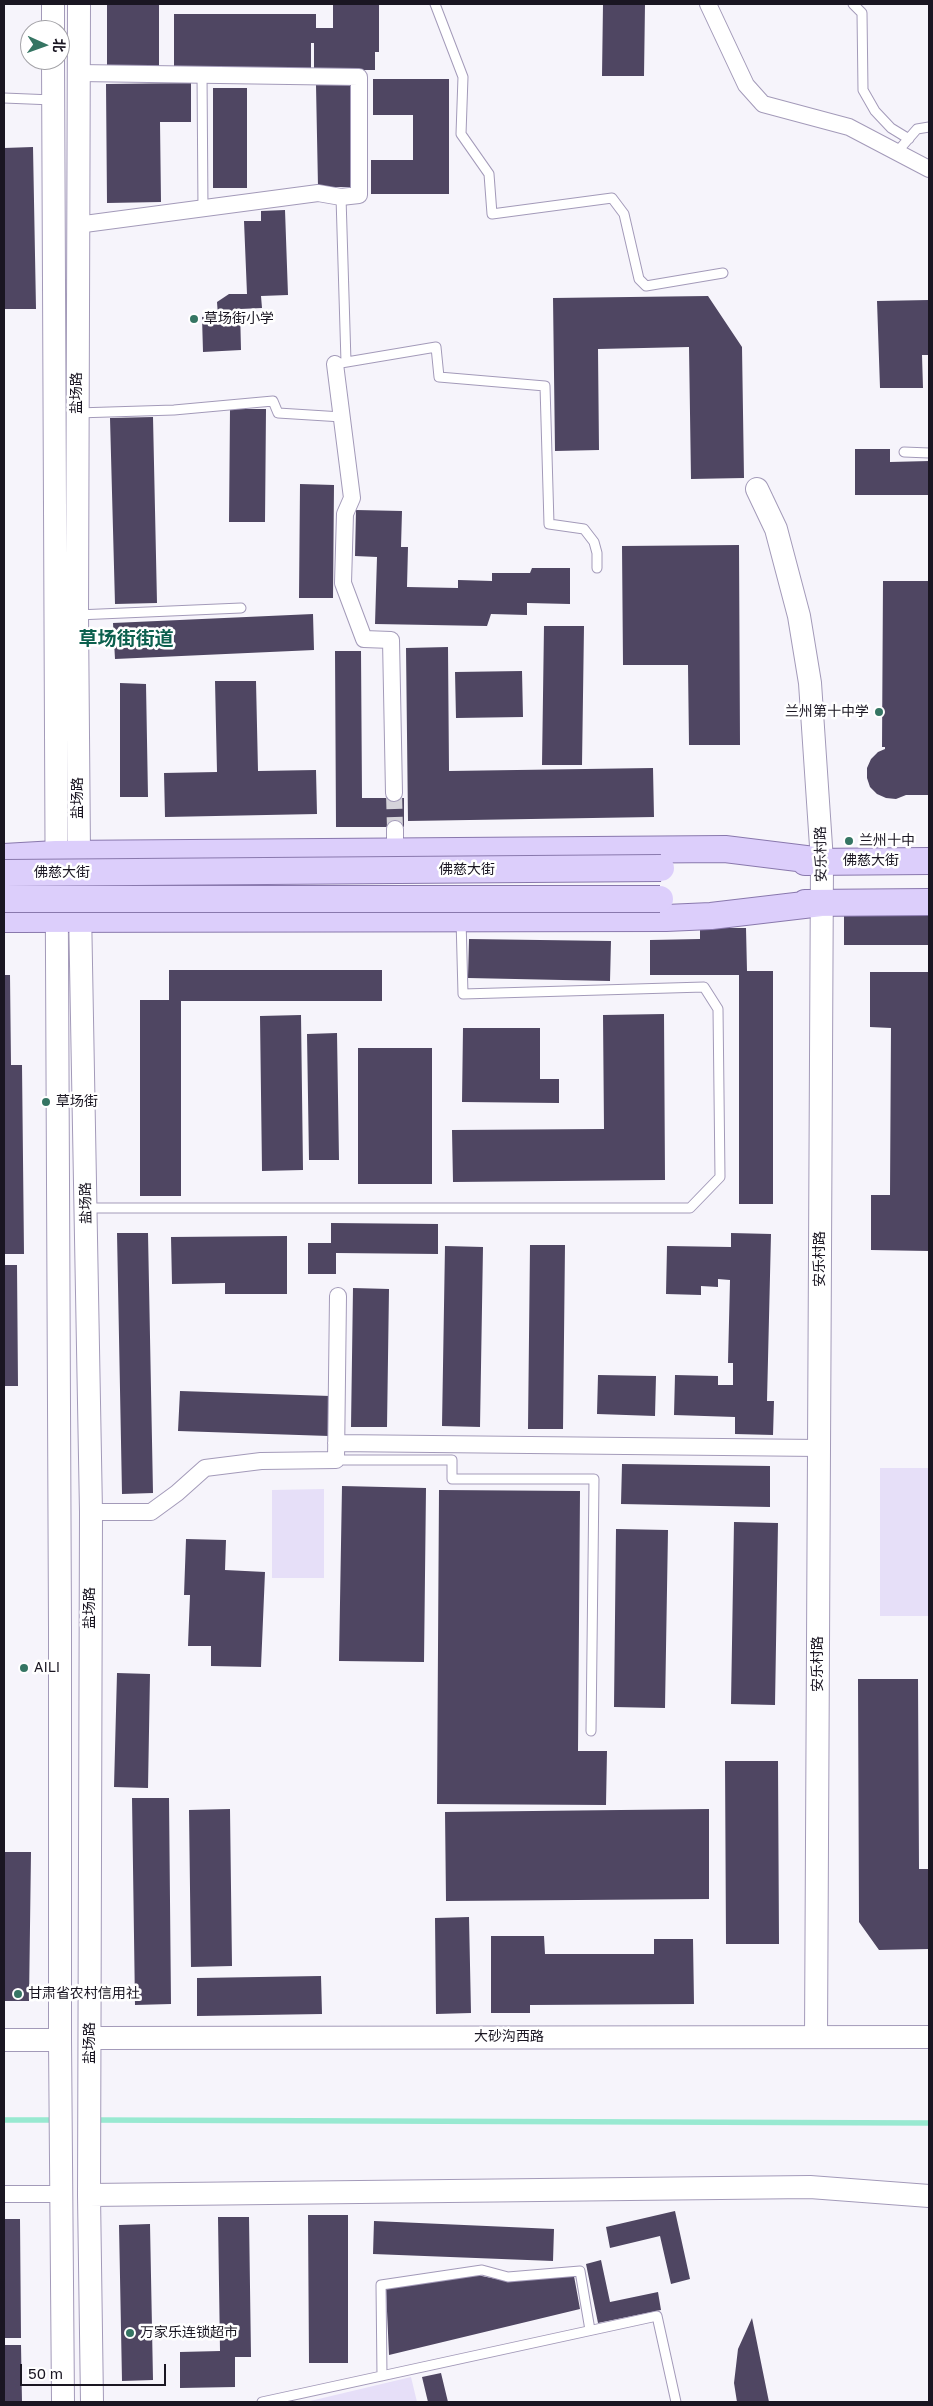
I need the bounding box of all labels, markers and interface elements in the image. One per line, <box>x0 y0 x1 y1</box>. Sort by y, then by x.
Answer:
north arrow <box>20 20 70 70</box>
text: 北 <box>51 38 68 53</box>
place label: 草场街小学 <box>204 311 274 327</box>
marker: 草场街小学 <box>188 313 200 325</box>
street label: 盐场路 <box>69 372 85 414</box>
district label: 草场街街道 <box>79 628 173 650</box>
place label: 兰州第十中学 <box>785 704 869 720</box>
marker: 兰州第十中学 <box>873 706 885 718</box>
street label: 盐场路 <box>70 777 86 819</box>
street label: 安乐村路 <box>812 826 830 882</box>
place label: 兰州十中 <box>859 833 915 849</box>
marker: 兰州十中 <box>843 835 855 847</box>
street label: 佛慈大街 <box>843 853 899 869</box>
street label: 佛慈大街 <box>439 862 495 878</box>
street label: 佛慈大街 <box>34 865 90 881</box>
place label: 草场街 <box>56 1094 98 1110</box>
marker: 草场街 <box>40 1096 52 1108</box>
street label: 盐场路 <box>77 1182 95 1224</box>
street label: 安乐村路 <box>812 1231 828 1287</box>
street label: 盐场路 <box>82 1587 98 1629</box>
street label: 安乐村路 <box>810 1636 826 1692</box>
place label: AILI <box>34 1660 60 1676</box>
marker: AILI <box>18 1662 30 1674</box>
place label: 甘肃省农村信用社 <box>28 1986 140 2002</box>
marker: 甘肃省农村信用社 <box>12 1988 24 2000</box>
street label: 盐场路 <box>82 2022 98 2064</box>
street label: 大砂沟西路 <box>474 2029 544 2045</box>
place label: 万家乐连锁超市 <box>140 2325 238 2341</box>
marker: 万家乐连锁超市 <box>124 2327 136 2339</box>
scale bar <box>22 2354 169 2386</box>
text: 50 m <box>28 2364 63 2382</box>

